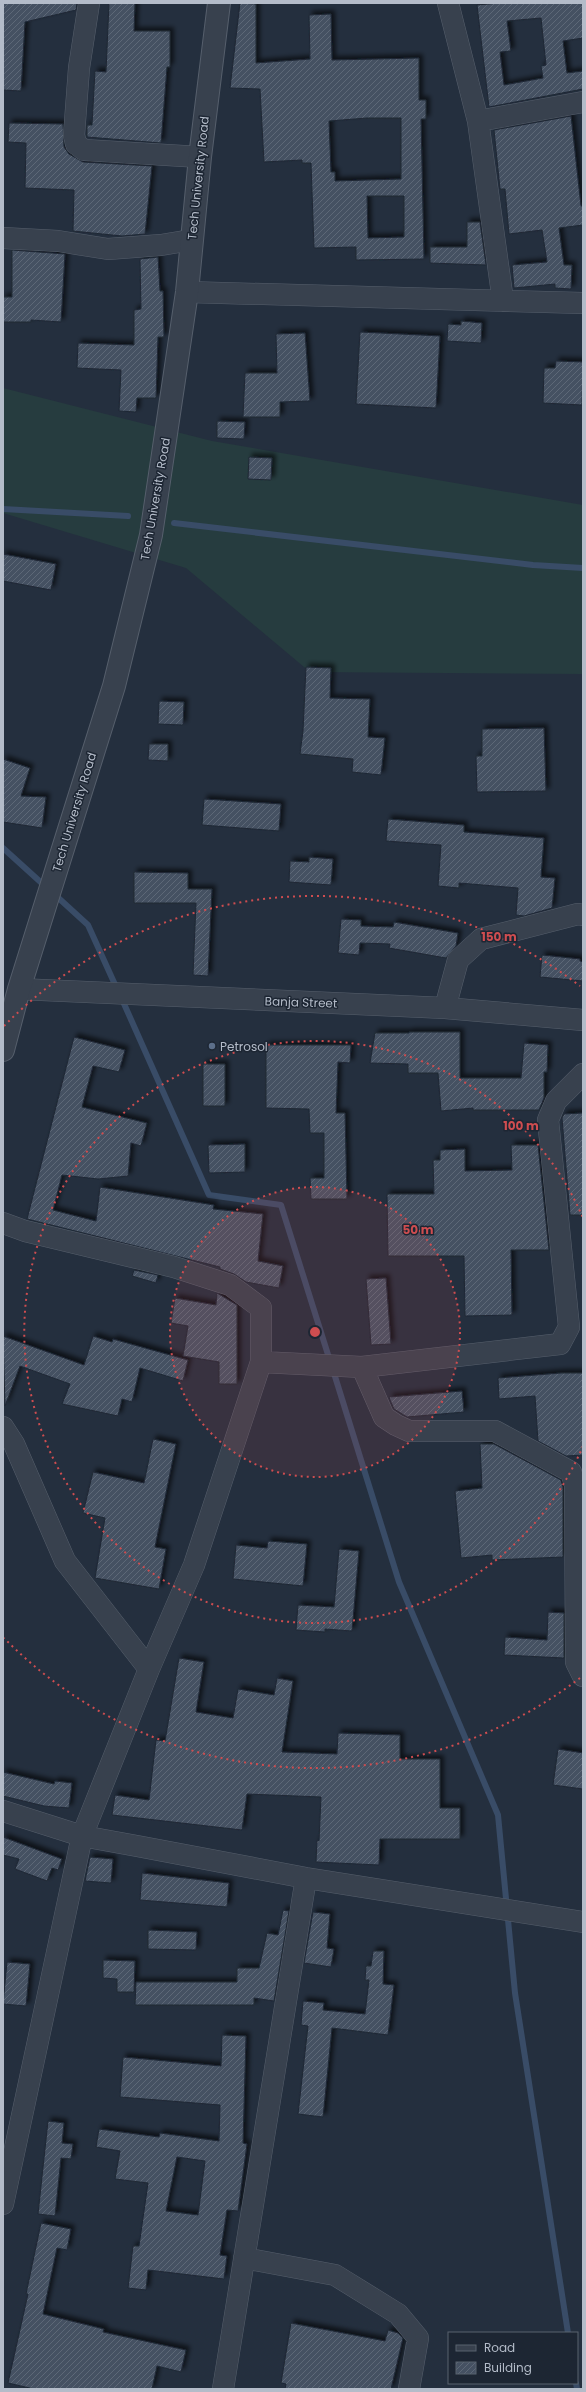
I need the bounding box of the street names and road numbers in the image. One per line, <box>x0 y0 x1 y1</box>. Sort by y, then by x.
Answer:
street label: Tech University Road <box>183 115 213 241</box>
street label: Tech University Road <box>136 436 174 562</box>
street label: Tech University Road <box>48 750 100 874</box>
street label: Banja Street <box>264 992 338 1012</box>

